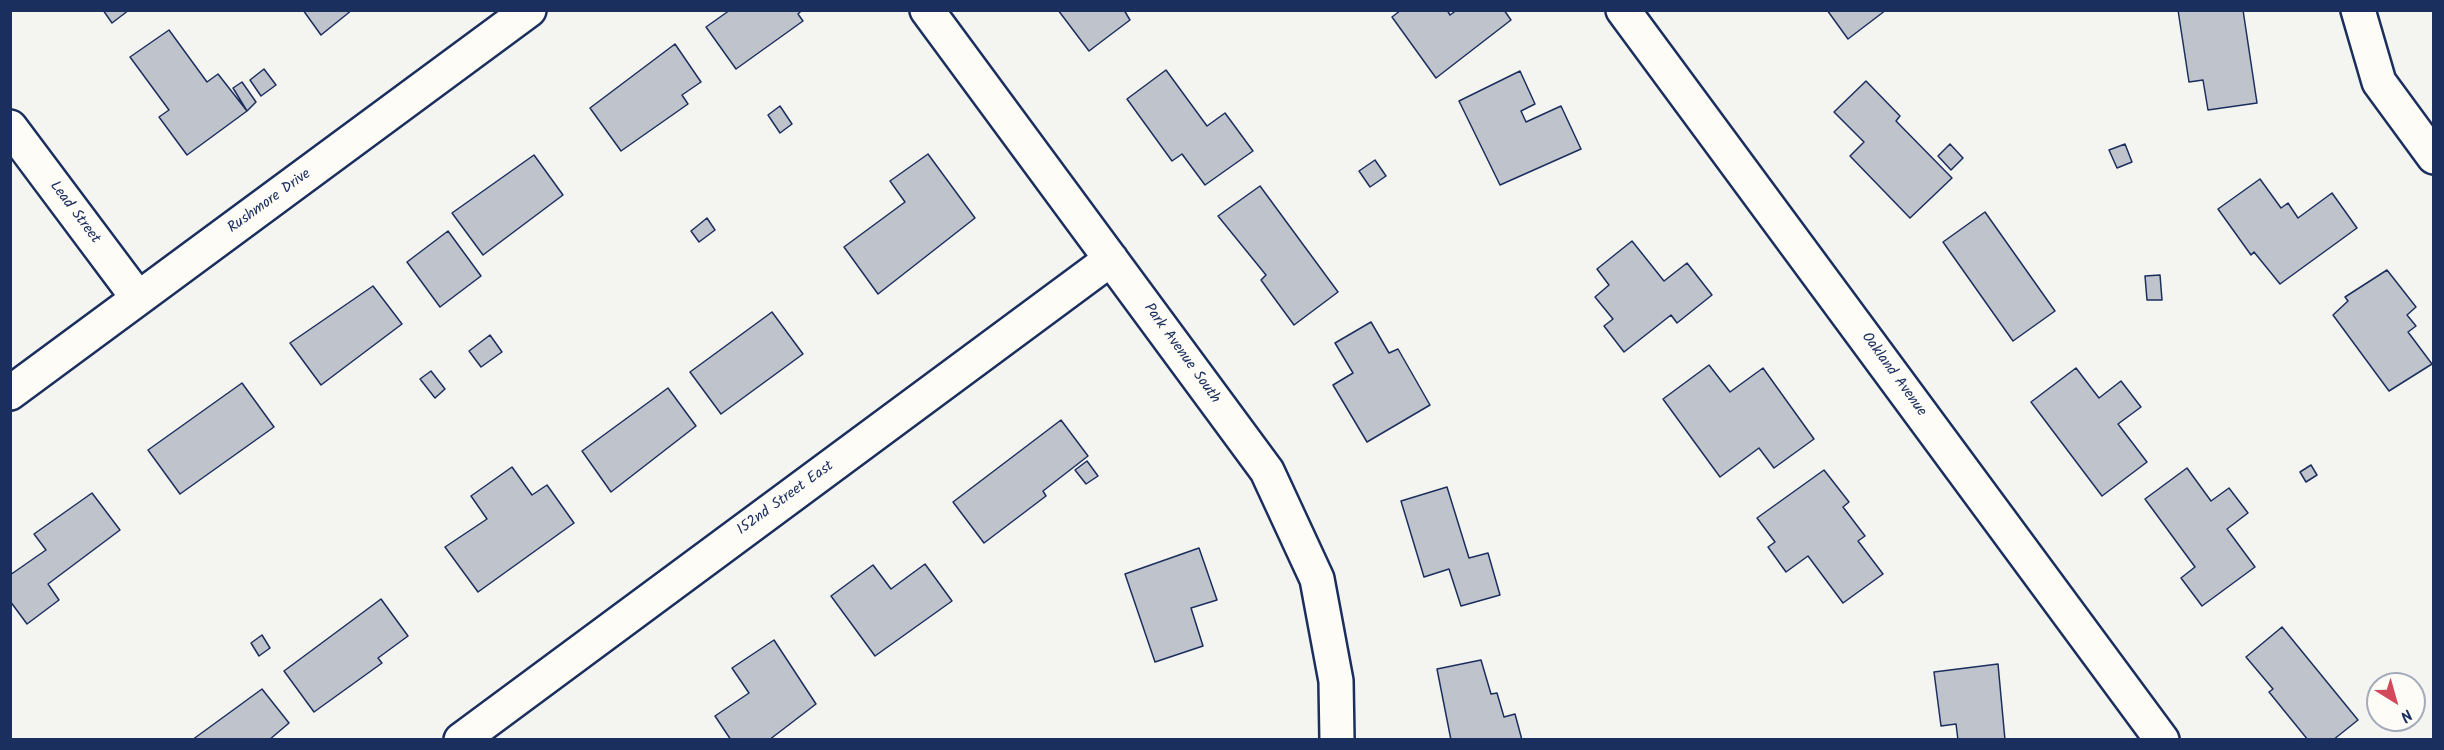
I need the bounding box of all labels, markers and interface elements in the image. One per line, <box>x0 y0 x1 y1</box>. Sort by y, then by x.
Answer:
street label: Rushmore Drive <box>225 166 315 238</box>
street label: Lead Street <box>45 178 103 248</box>
street label: Park Avenue South <box>1139 300 1223 408</box>
street label: Oakland Avenue <box>1856 329 1930 421</box>
street label: 152nd Street East <box>734 458 838 540</box>
north arrow <box>2366 672 2426 732</box>
text: N <box>2394 702 2417 728</box>

